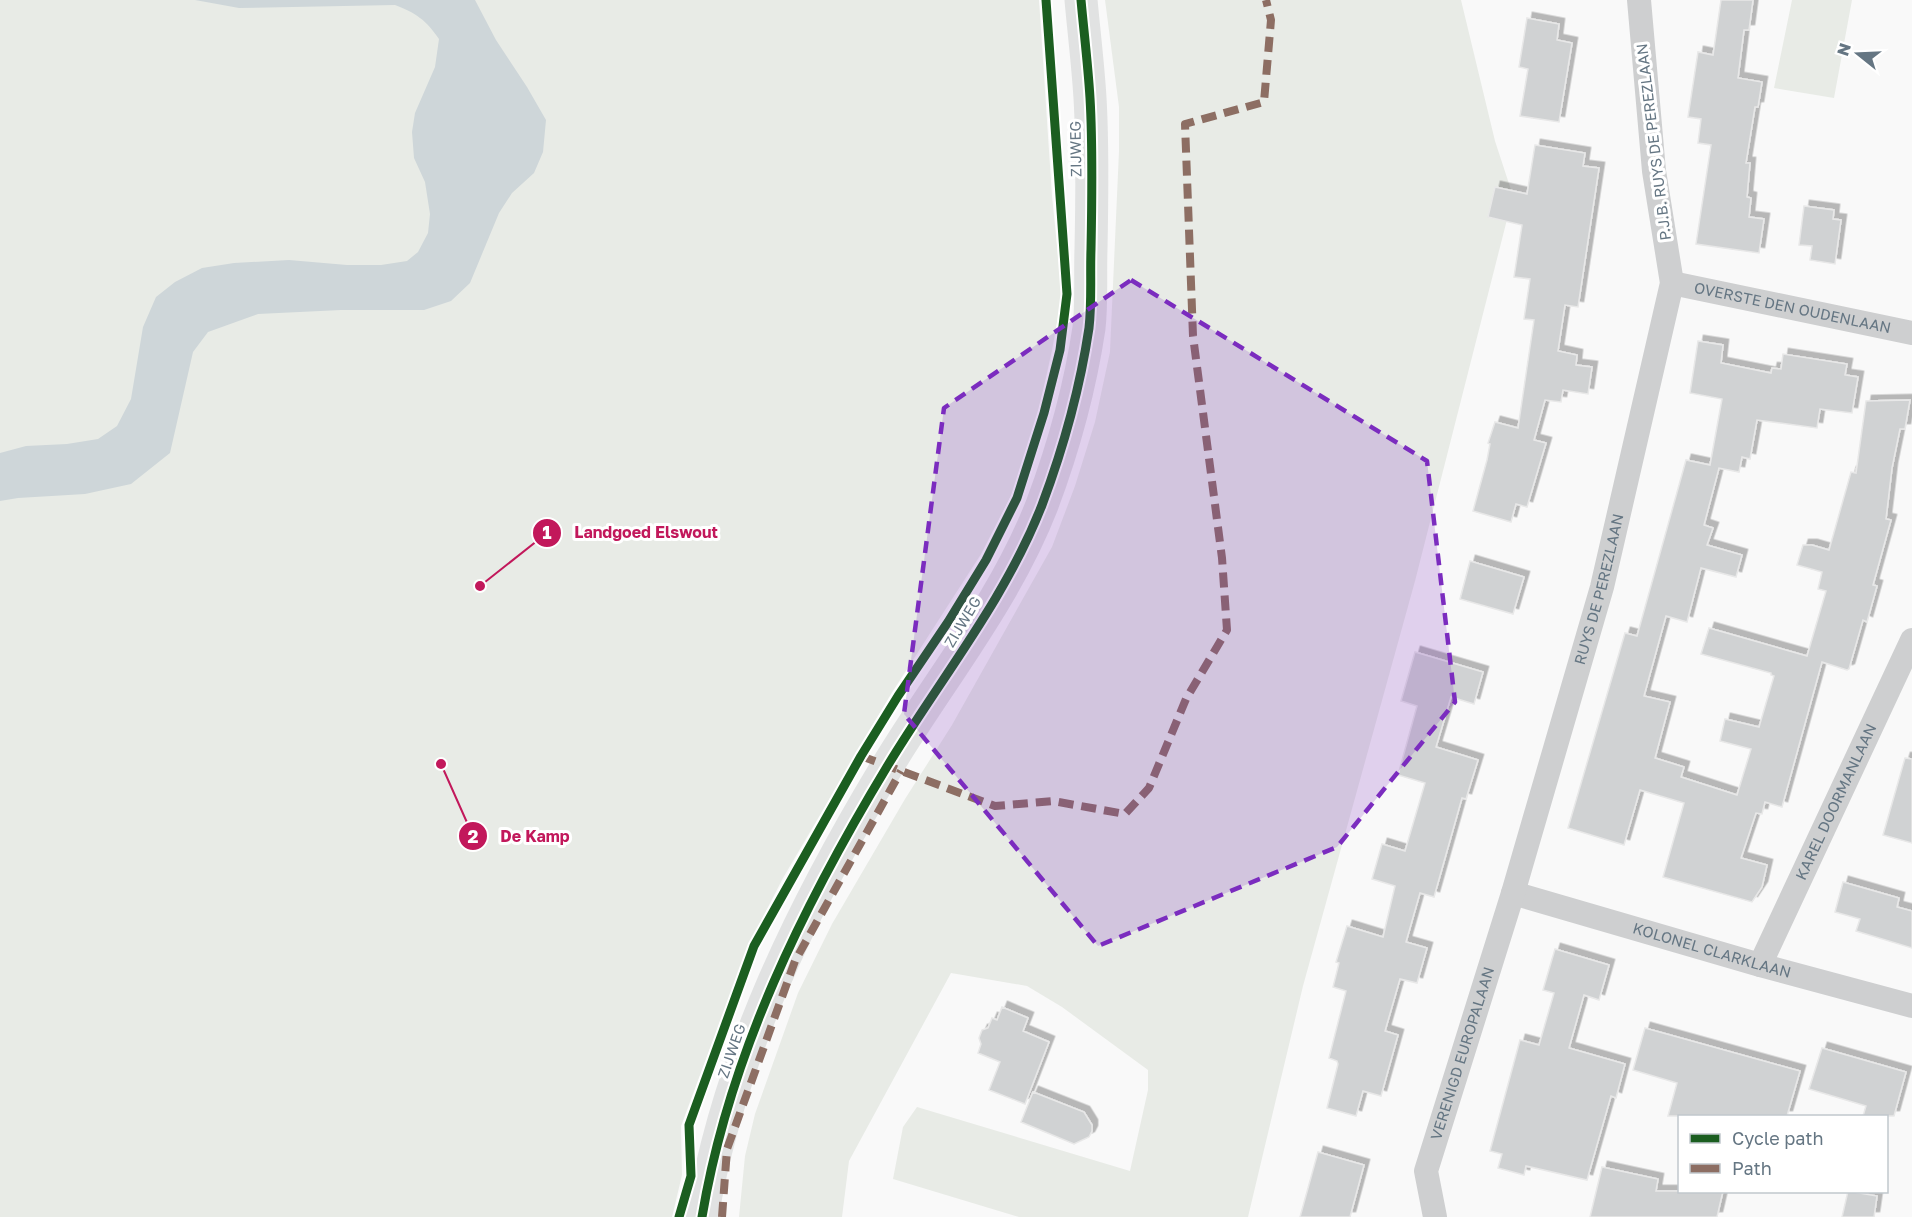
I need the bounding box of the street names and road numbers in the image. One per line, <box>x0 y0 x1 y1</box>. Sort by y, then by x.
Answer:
street label: P.J.B. RUYS DE PEREZLAAN <box>1632 43 1674 242</box>
street label: ZIJWEG <box>1066 121 1084 177</box>
street label: OVERSTE DEN OUDENLAAN <box>1693 278 1893 336</box>
street label: RUYS DE PEREZLAAN <box>1570 512 1627 667</box>
street label: ZIJWEG <box>940 593 984 650</box>
street label: KAREL DOORMANLAAN <box>1791 720 1880 883</box>
street label: KOLONEL CLARKLAAN <box>1631 918 1793 981</box>
street label: VERENIGD EUROPALAAN <box>1426 964 1497 1142</box>
street label: ZIJWEG <box>713 1021 749 1080</box>

